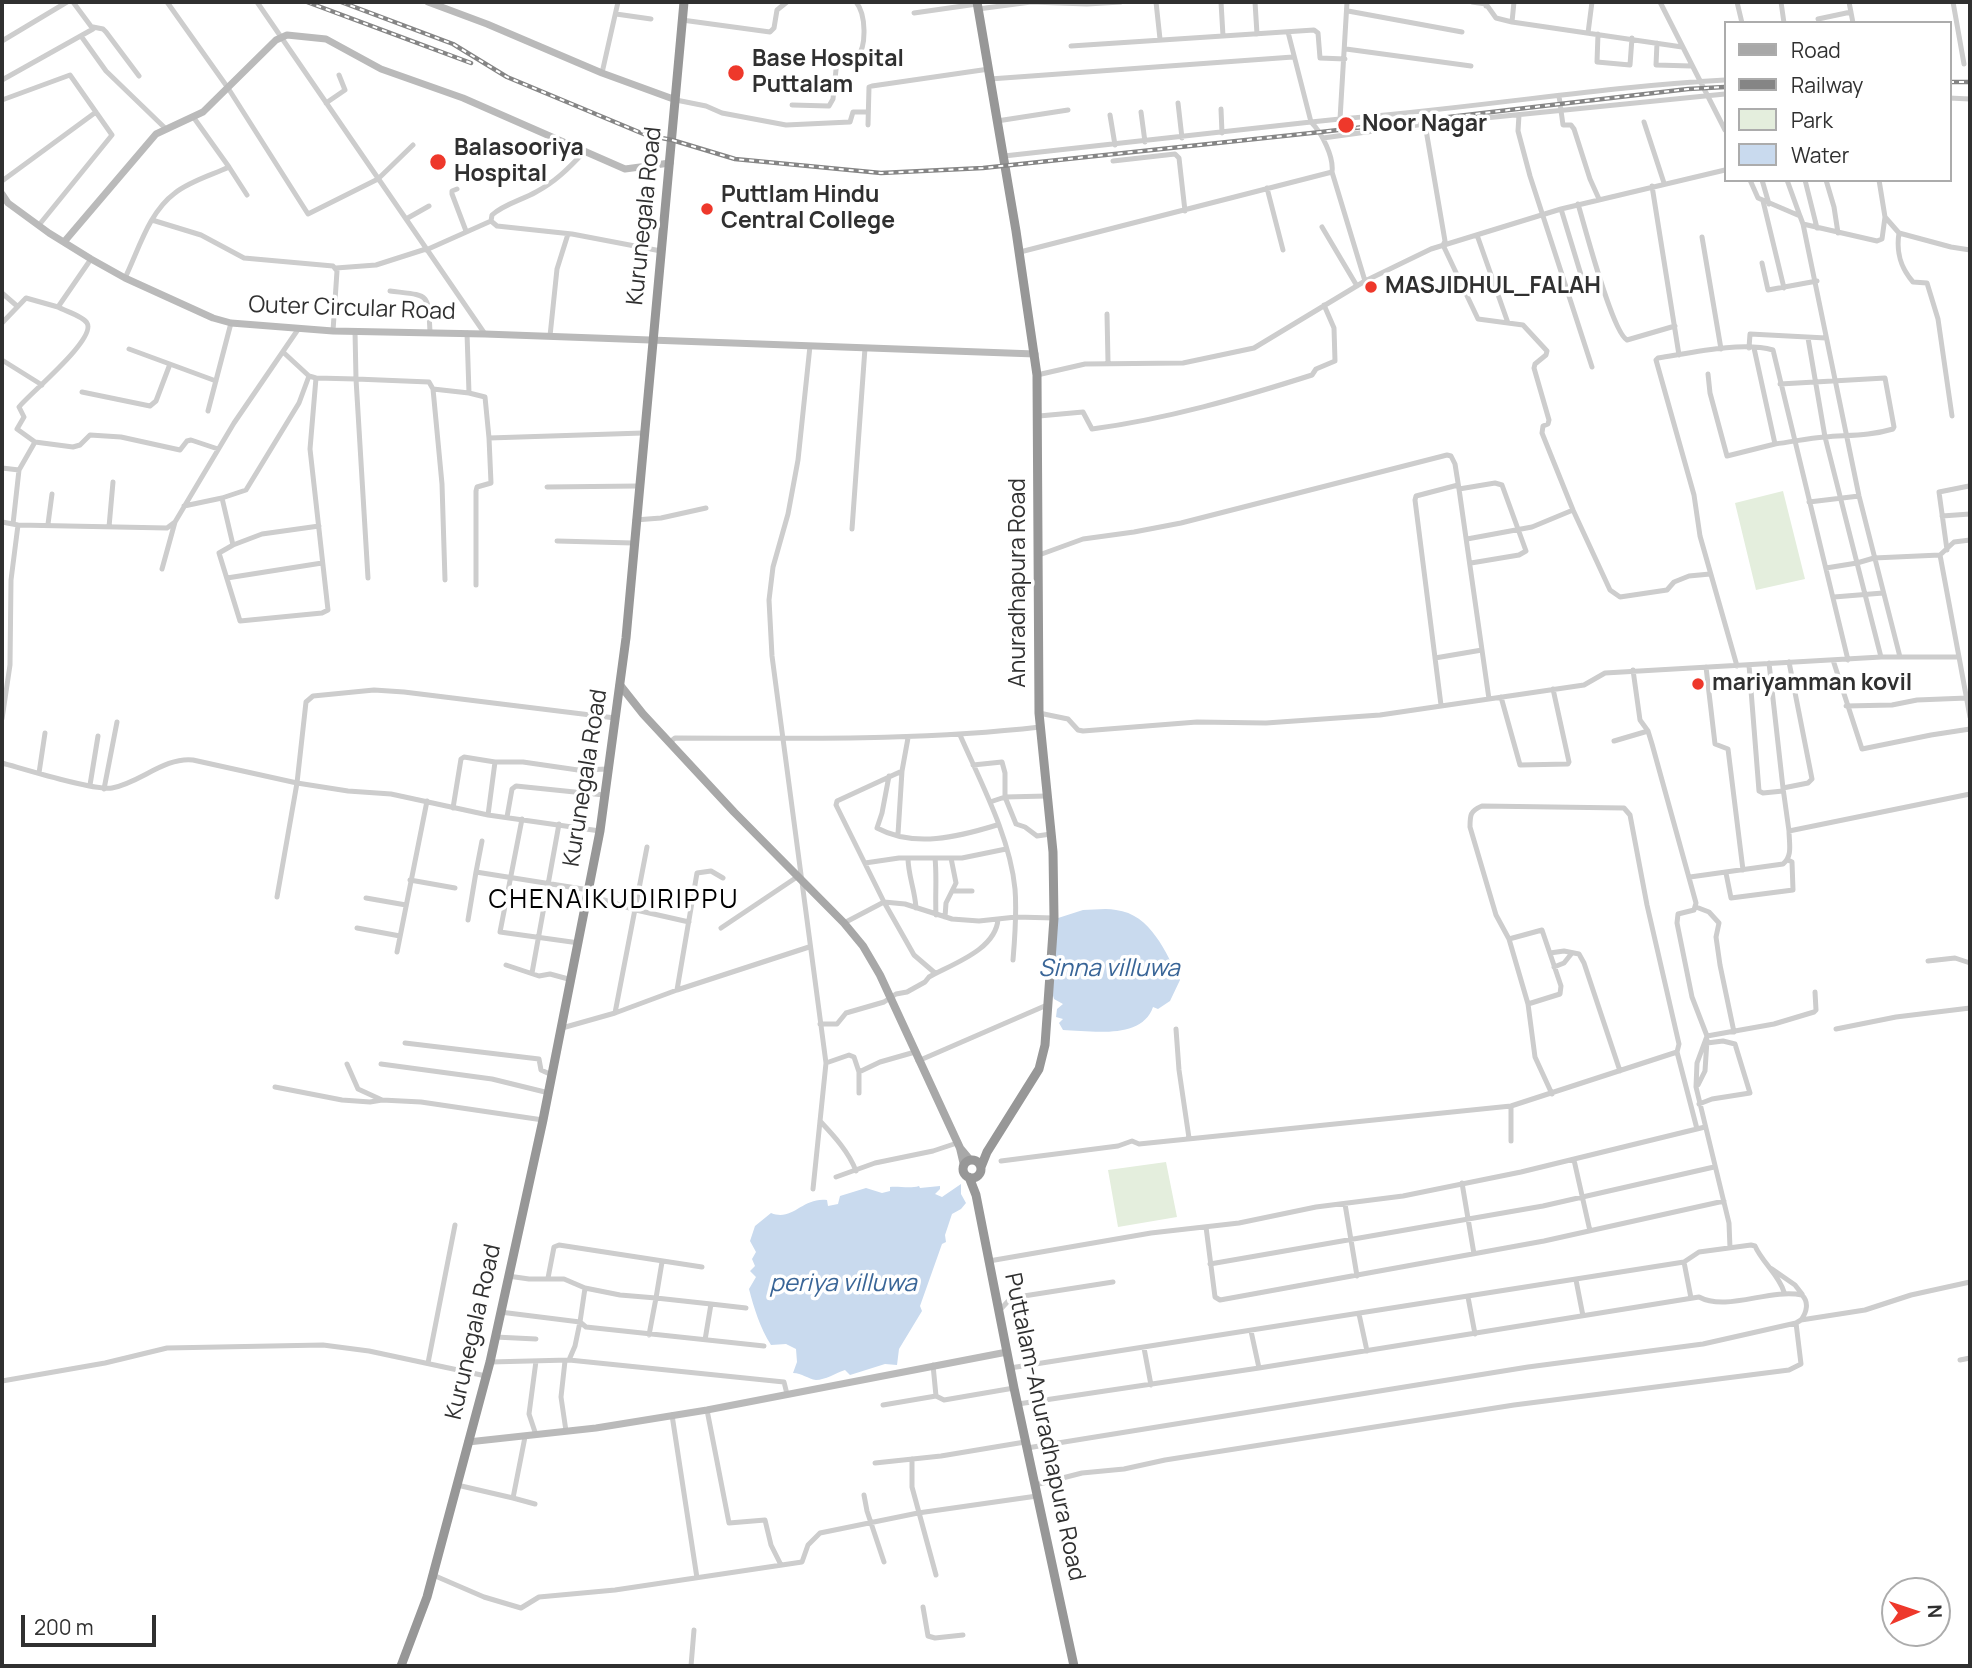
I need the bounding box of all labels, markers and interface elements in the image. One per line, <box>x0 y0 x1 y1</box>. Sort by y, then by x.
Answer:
legend <box>1724 21 1951 182</box>
text: Road <box>1791 36 1841 64</box>
place label: Base Hospital Puttalam <box>752 46 904 100</box>
marker: Base Hospital Puttalam <box>726 63 746 83</box>
text: Railway <box>1791 71 1863 99</box>
text: Park <box>1791 106 1833 134</box>
place label: Noor Nagar <box>1362 111 1487 139</box>
marker: Noor Nagar <box>1336 115 1356 135</box>
street label: Kurunegala Road <box>622 125 668 307</box>
place label: Balasooriya Hospital <box>454 135 584 189</box>
text: Water <box>1791 141 1849 169</box>
marker: Balasooriya Hospital <box>428 152 448 172</box>
place label: Puttlam Hindu Central College <box>721 182 895 236</box>
marker: Puttlam Hindu Central College <box>699 201 715 217</box>
place label: MASJIDHUL_FALAH <box>1385 273 1601 301</box>
marker: MASJIDHUL_FALAH <box>1363 279 1379 295</box>
street label: Outer Circular Road <box>248 292 456 326</box>
street label: Anuradhapura Road <box>1005 478 1033 688</box>
place label: mariyamman kovil <box>1712 670 1912 698</box>
marker: mariyamman kovil <box>1690 676 1706 692</box>
street label: Kurunegala Road <box>558 687 614 869</box>
district label: CHENAIKUDIRIPPU <box>490 885 738 917</box>
water label: Sinna villuwa <box>1038 955 1180 983</box>
street label: Kurunegala Road <box>440 1242 508 1422</box>
water label: periya villuwa <box>769 1270 917 1298</box>
street label: Puttalam-Anuradhapura Road <box>998 1271 1090 1583</box>
north arrow <box>1881 1577 1951 1647</box>
scale bar <box>24 1602 159 1646</box>
text: N <box>1922 1604 1948 1619</box>
text: 200 m <box>34 1613 94 1641</box>

